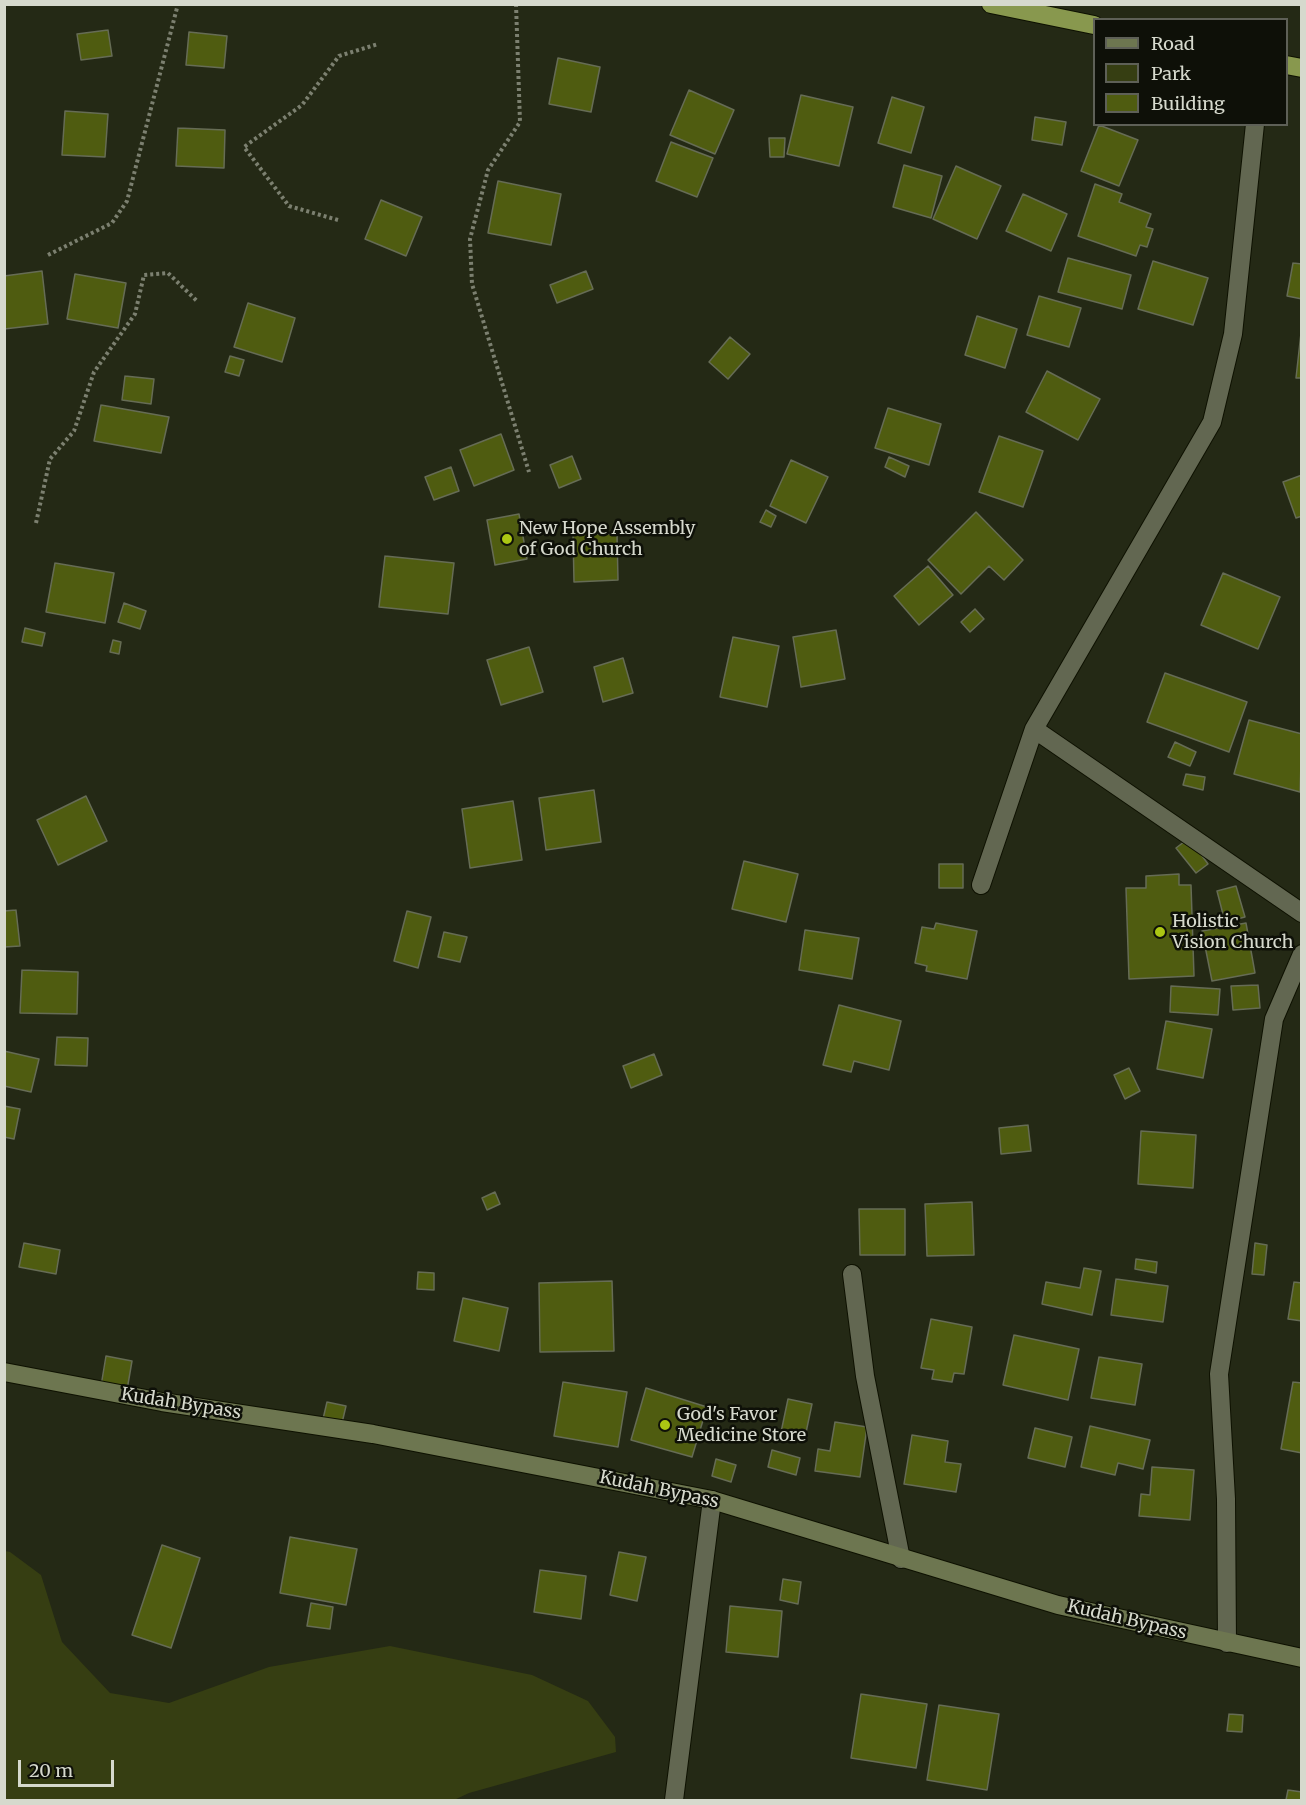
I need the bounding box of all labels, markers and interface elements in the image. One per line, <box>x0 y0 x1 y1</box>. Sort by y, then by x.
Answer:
legend <box>1093 18 1288 126</box>
text: Road <box>1151 32 1195 55</box>
text: Park <box>1151 62 1191 85</box>
text: Building <box>1151 92 1225 115</box>
place label: New Hope Assembly of God Church <box>519 518 695 560</box>
marker: New Hope Assembly of God Church <box>500 532 514 546</box>
place label: Holistic Vision Church <box>1172 911 1293 954</box>
marker: Holistic Vision Church <box>1153 925 1167 939</box>
street label: Kudah Bypass <box>119 1384 243 1424</box>
place label: God's Favor Medicine Store <box>677 1404 806 1446</box>
marker: God's Favor Medicine Store <box>658 1418 672 1432</box>
street label: Kudah Bypass <box>597 1467 721 1513</box>
street label: Kudah Bypass <box>1065 1596 1189 1644</box>
scale bar <box>21 1748 117 1786</box>
text: 20 m <box>29 1759 73 1782</box>

